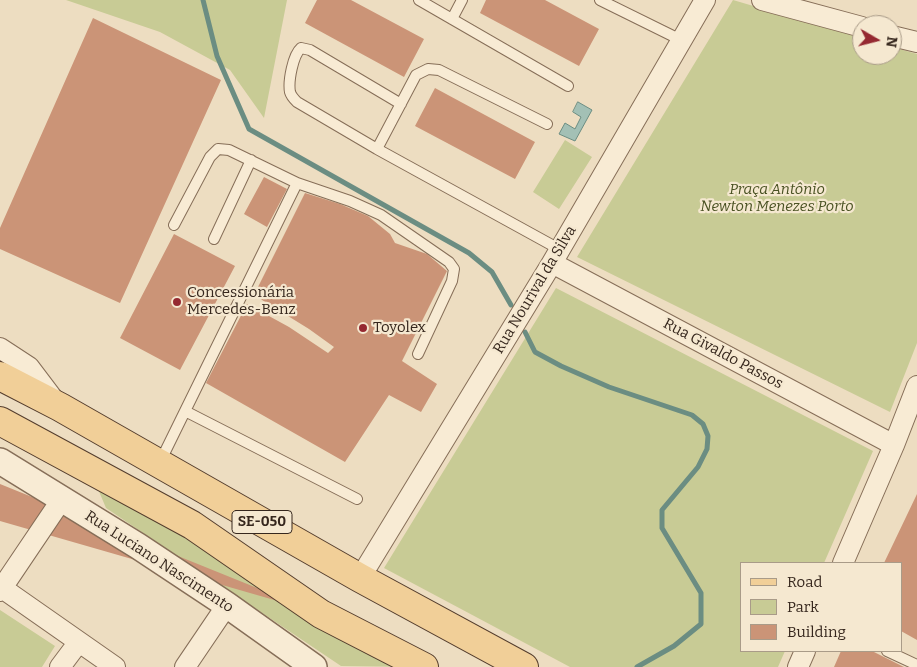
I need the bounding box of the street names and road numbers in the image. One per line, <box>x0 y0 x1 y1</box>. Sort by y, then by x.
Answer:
street label: Rua Nourival da Silva <box>490 223 580 357</box>
street label: Rua Givaldo Passos <box>660 315 786 393</box>
street label: Rua Luciano Nascimento <box>81 507 237 617</box>
road number: SE-050 <box>232 511 292 534</box>

